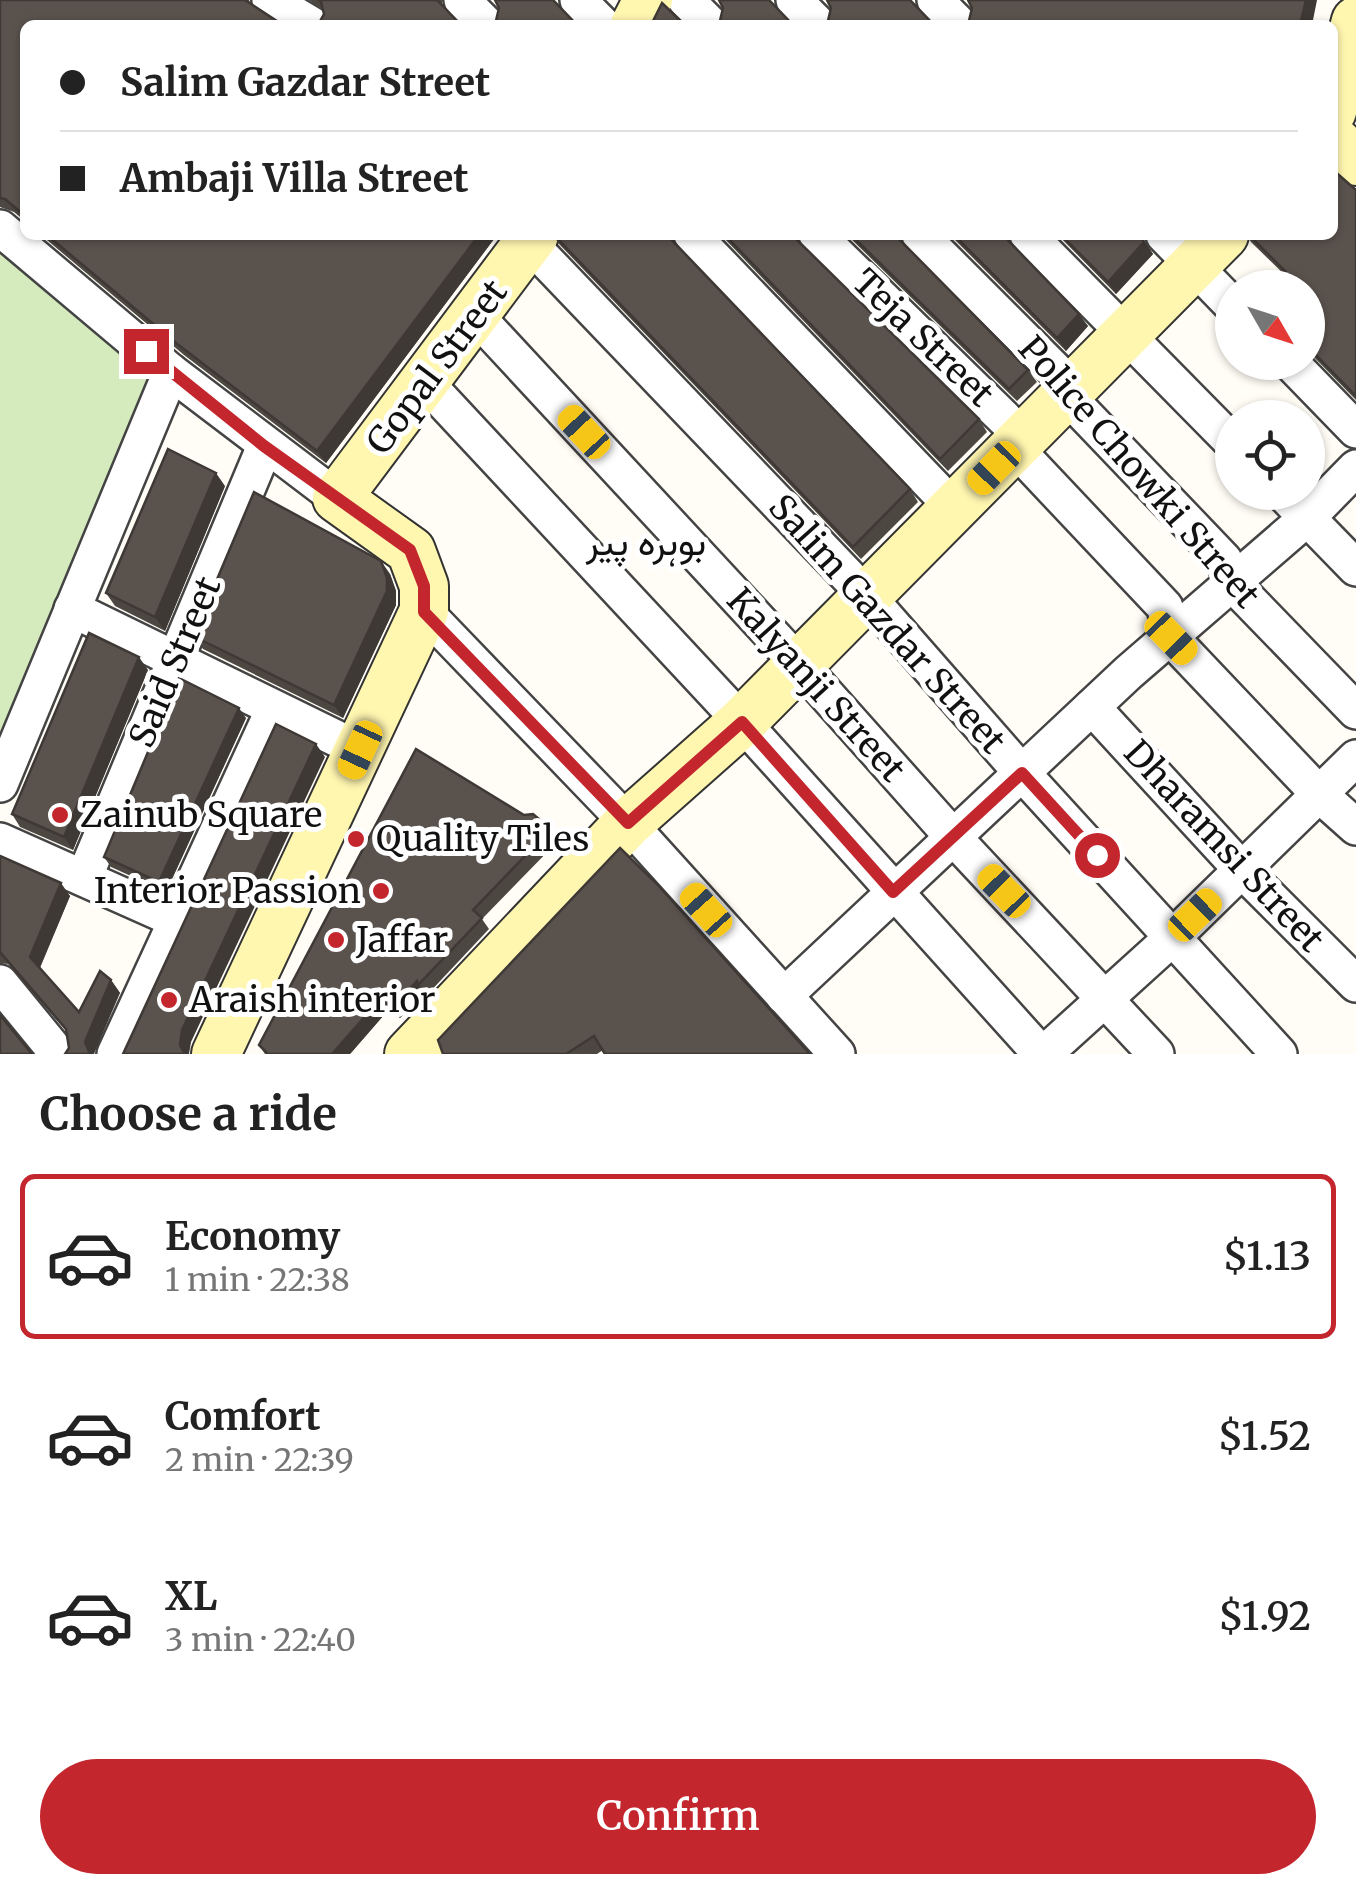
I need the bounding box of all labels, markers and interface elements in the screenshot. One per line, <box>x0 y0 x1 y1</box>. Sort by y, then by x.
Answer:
text: Salim Gazdar Street <box>120 59 490 106</box>
text: Ambaji Villa Street <box>120 155 469 202</box>
street label: Teja Street <box>843 260 1003 416</box>
north arrow <box>1215 270 1325 380</box>
map controls <box>1215 270 1325 510</box>
street label: Gopal Street <box>357 271 517 463</box>
street label: Police Chowki Street <box>1009 327 1269 617</box>
route end <box>124 329 169 374</box>
car <box>553 400 615 464</box>
button: locate <box>1215 400 1325 510</box>
car <box>962 436 1026 500</box>
street label: Salim Gazdar Street <box>759 486 1015 763</box>
district label: بوہرہ پیر <box>585 518 706 568</box>
street label: Said Street <box>119 570 231 754</box>
street label: Kalyanji Street <box>718 579 915 791</box>
car <box>1139 606 1203 670</box>
car <box>334 716 386 784</box>
street label: Dharamsi Street <box>1115 731 1334 961</box>
place label: Zainub Square <box>80 793 322 837</box>
marker: Zainub Square <box>49 804 71 826</box>
place label: Quality Tiles <box>376 817 589 861</box>
marker: Quality Tiles <box>345 828 367 850</box>
route start <box>1075 833 1120 878</box>
car <box>972 859 1036 923</box>
place label: Interior Passion <box>94 869 361 913</box>
car <box>675 878 737 942</box>
marker: Interior Passion <box>370 880 392 902</box>
car <box>1163 883 1227 947</box>
place label: Jaffar <box>355 918 448 962</box>
marker: Jaffar <box>325 929 347 951</box>
place label: Araish interior <box>188 978 436 1022</box>
marker: Araish interior <box>158 989 180 1011</box>
text: Choose a ride <box>40 1086 337 1142</box>
icon: car <box>45 1212 135 1302</box>
text: Economy <box>165 1213 340 1260</box>
text: $1.13 <box>1223 1233 1311 1280</box>
text: 1 min · 22:38 <box>165 1260 350 1300</box>
icon: car <box>45 1392 135 1482</box>
text: Comfort <box>165 1393 321 1440</box>
text: $1.52 <box>1218 1413 1311 1460</box>
text: 2 min · 22:39 <box>165 1440 354 1480</box>
icon: car <box>45 1572 135 1662</box>
text: XL <box>165 1573 217 1620</box>
text: $1.92 <box>1218 1593 1311 1640</box>
text: 3 min · 22:40 <box>165 1620 356 1660</box>
button: Confirm <box>40 1759 1316 1874</box>

